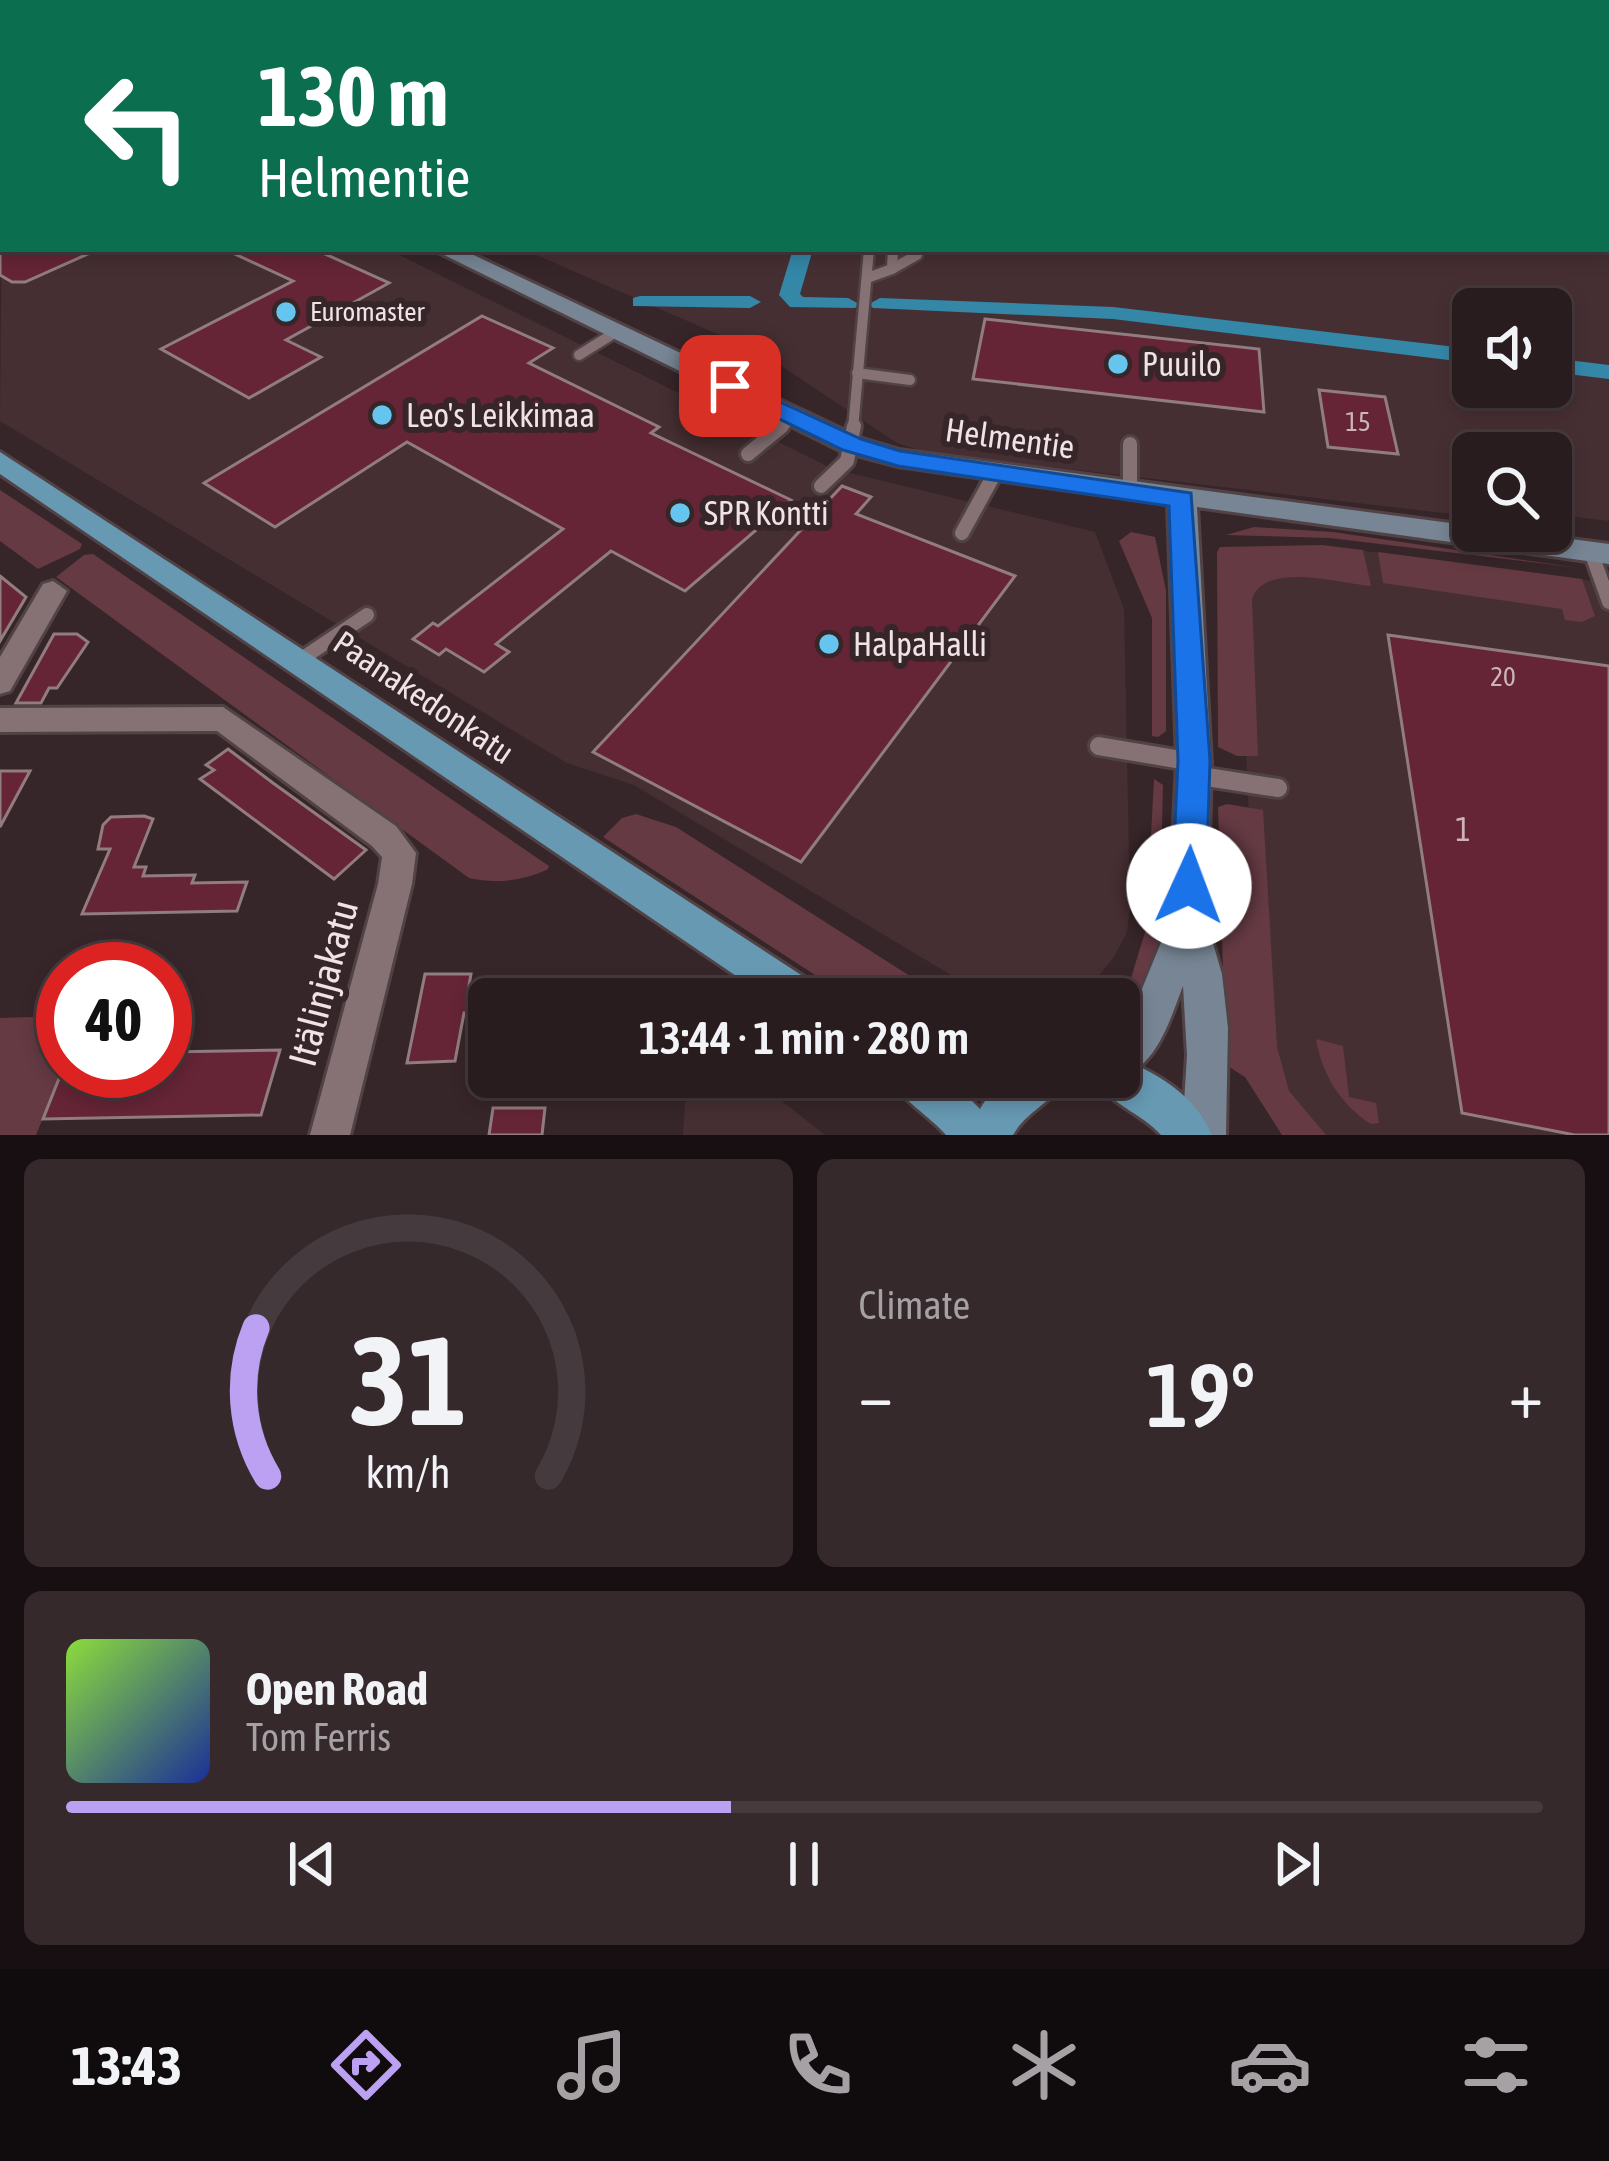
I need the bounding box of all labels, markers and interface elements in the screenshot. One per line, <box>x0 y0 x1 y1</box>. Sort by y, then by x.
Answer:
icon: left <box>60 48 216 204</box>
text: 130 m <box>258 48 448 144</box>
text: Helmentie <box>258 147 470 208</box>
map controls <box>1452 288 1572 552</box>
button: sound <box>1452 288 1572 408</box>
place label: Euromaster <box>310 296 425 327</box>
marker: Euromaster <box>273 299 299 325</box>
pin <box>679 335 781 437</box>
place label: Puuilo <box>1142 345 1222 383</box>
marker: Puuilo <box>1105 351 1131 377</box>
icon: arrive <box>697 353 763 419</box>
place label: Leo's Leikkimaa <box>406 396 595 434</box>
marker: Leo's Leikkimaa <box>369 402 395 428</box>
house number: 15 <box>1345 406 1371 437</box>
street label: Helmentie <box>943 410 1077 466</box>
button: search <box>1452 432 1572 552</box>
place label: SPR Kontti <box>704 494 829 532</box>
marker: SPR Kontti <box>667 500 693 526</box>
street label: Paanakedonkatu <box>327 623 521 771</box>
place label: HalpaHalli <box>853 625 987 663</box>
marker: HalpaHalli <box>816 631 842 657</box>
house number: 20 <box>1490 661 1516 692</box>
house number: 1 <box>1455 810 1471 848</box>
position arrow <box>1126 823 1252 949</box>
street label: Itälinjakatu <box>280 895 366 1071</box>
speed limit sign: 40 <box>36 942 192 1098</box>
text: 13:44 · 1 min · 280 m <box>639 1012 969 1064</box>
text: Climate <box>859 1283 970 1327</box>
text: 31 <box>350 1308 467 1451</box>
text: 19° <box>1146 1343 1255 1446</box>
text: − <box>859 1356 893 1432</box>
text: + <box>1509 1356 1543 1432</box>
text: km/h <box>366 1448 451 1497</box>
text: Open Road <box>246 1663 428 1715</box>
text: Tom Ferris <box>246 1715 391 1759</box>
icon: previous <box>279 1831 345 1897</box>
icon: pause <box>771 1831 837 1897</box>
icon: next <box>1264 1831 1330 1897</box>
icon: directions <box>324 2023 408 2107</box>
icon: music <box>550 2023 634 2107</box>
icon: phone <box>776 2023 860 2107</box>
icon: climate <box>1002 2023 1086 2107</box>
icon: car <box>1228 2023 1312 2107</box>
icon: filters <box>1454 2023 1538 2107</box>
text: 13:43 <box>71 2035 182 2096</box>

